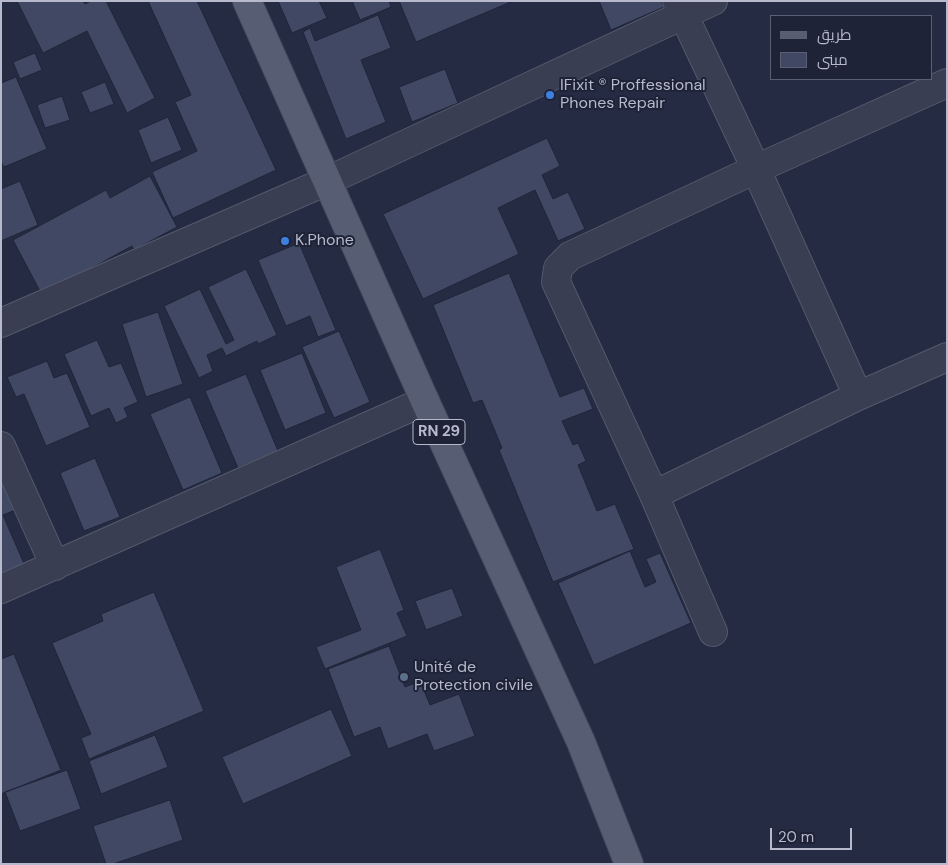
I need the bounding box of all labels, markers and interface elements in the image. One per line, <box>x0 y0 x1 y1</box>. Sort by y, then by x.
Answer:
legend <box>770 15 933 80</box>
text: طريق <box>817 25 851 45</box>
text: مبنى <box>817 50 848 70</box>
place label: IFixit ® Proffessional Phones Repair <box>560 76 706 114</box>
marker: IFixit ® Proffessional Phones Repair <box>544 89 556 101</box>
place label: K.Phone <box>295 231 354 251</box>
marker: K.Phone <box>279 235 291 247</box>
road number: RN 29 <box>413 420 465 444</box>
place label: Unité de Protection civile <box>414 658 533 696</box>
marker: Unité de Protection civile <box>398 671 410 683</box>
scale bar <box>773 818 856 850</box>
text: 20 m <box>778 827 814 847</box>

